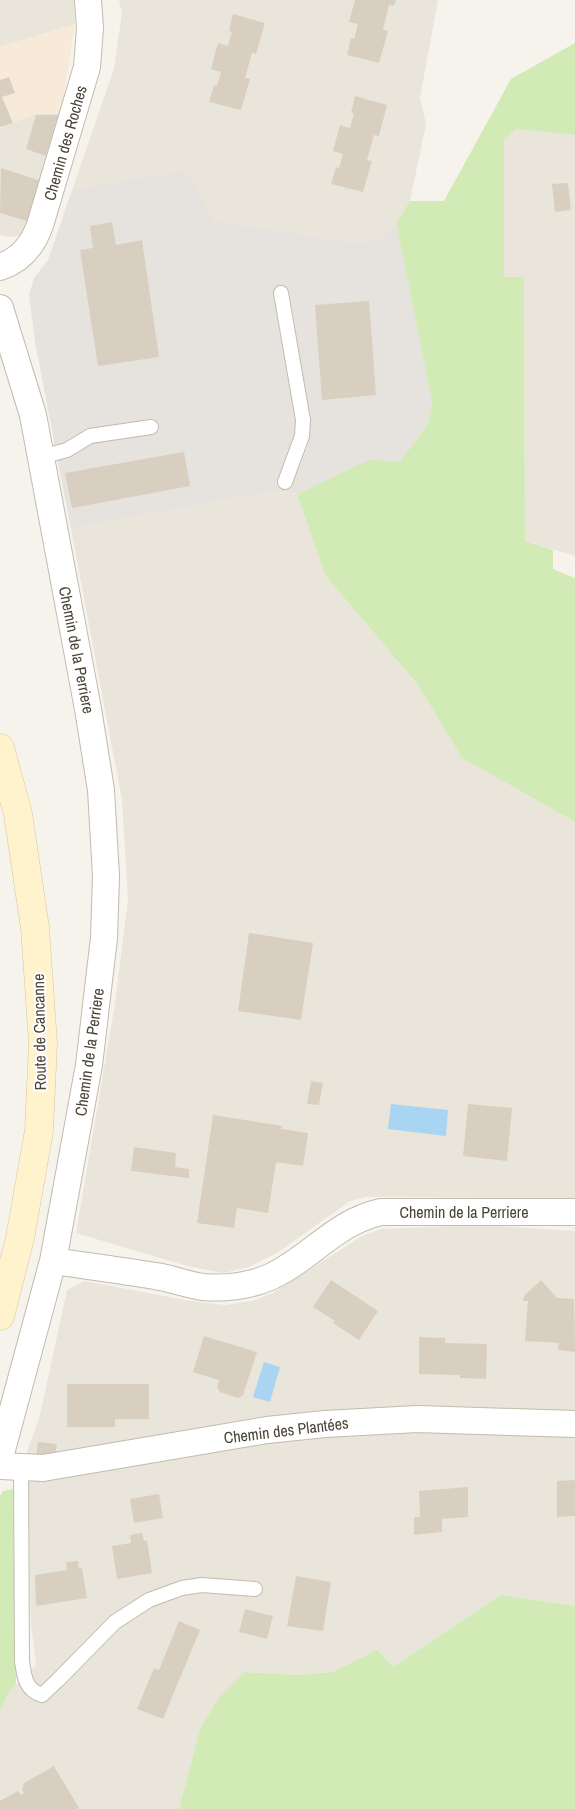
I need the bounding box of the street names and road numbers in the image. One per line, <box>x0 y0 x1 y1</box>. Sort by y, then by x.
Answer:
street label: Chemin des Roches <box>38 83 92 203</box>
street label: Chemin de la Perriere <box>54 585 100 715</box>
street label: Route de Cancanne <box>27 973 51 1091</box>
street label: Chemin de la Perriere <box>69 987 109 1117</box>
street label: Chemin de la Perriere <box>399 1201 529 1223</box>
street label: Chemin des Plantées <box>222 1411 350 1449</box>

